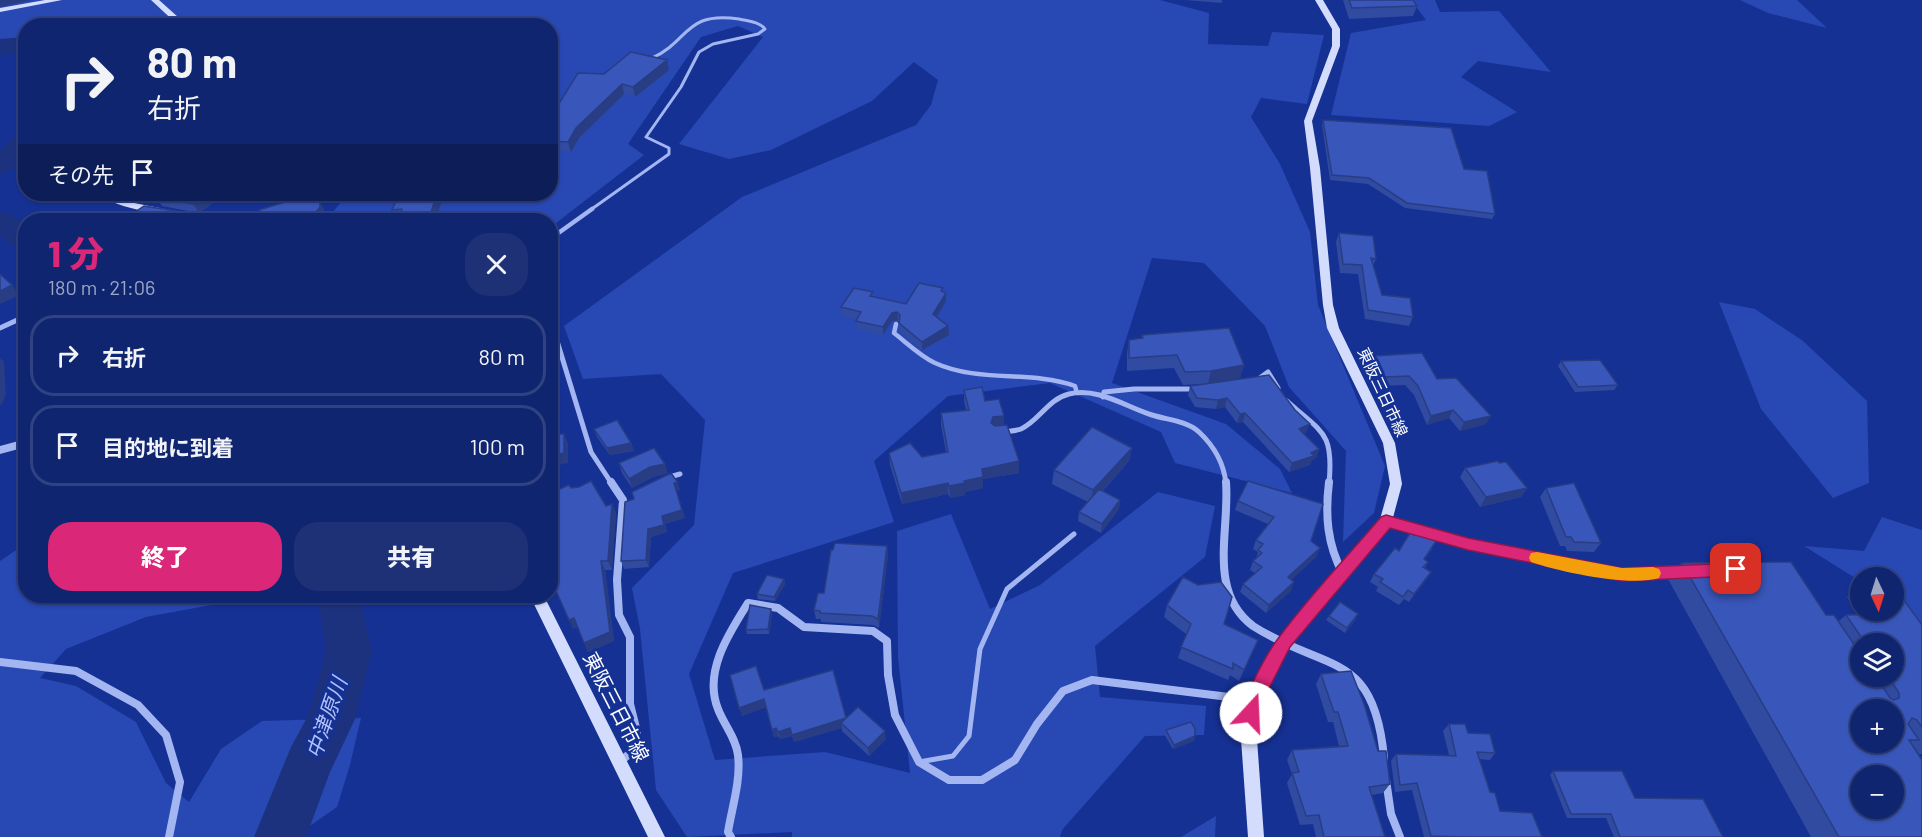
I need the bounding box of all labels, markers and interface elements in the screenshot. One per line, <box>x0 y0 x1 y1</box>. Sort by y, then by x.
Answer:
text: 80 m <box>147 36 237 86</box>
icon: right <box>48 42 126 120</box>
text: 右折 <box>147 91 201 123</box>
icon: arrive <box>126 156 159 189</box>
text: その先 <box>48 161 114 187</box>
text: 1 分 <box>48 231 104 274</box>
button: close <box>465 233 528 296</box>
text: 180 m · 21:06 <box>48 275 155 299</box>
icon: right <box>51 339 84 372</box>
text: 80 m <box>479 343 525 369</box>
text: 右折 <box>102 344 146 370</box>
street label: 東阪三日市線 <box>1355 344 1412 439</box>
icon: arrive <box>51 429 84 462</box>
text: 100 m <box>470 433 525 459</box>
text: 目的地に到着 <box>102 434 234 460</box>
button: 終了 <box>48 522 282 591</box>
button: 共有 <box>294 522 528 591</box>
pin <box>1710 543 1761 594</box>
icon: arrive <box>1719 552 1752 585</box>
north arrow <box>1850 567 1904 621</box>
map controls <box>1850 567 1904 819</box>
button: layers <box>1850 633 1904 687</box>
street label: 東阪三日市線 <box>579 648 655 765</box>
water label: 中津原川 <box>300 672 352 761</box>
position arrow <box>1219 681 1283 745</box>
button: + <box>1850 699 1904 753</box>
button: − <box>1850 765 1904 819</box>

